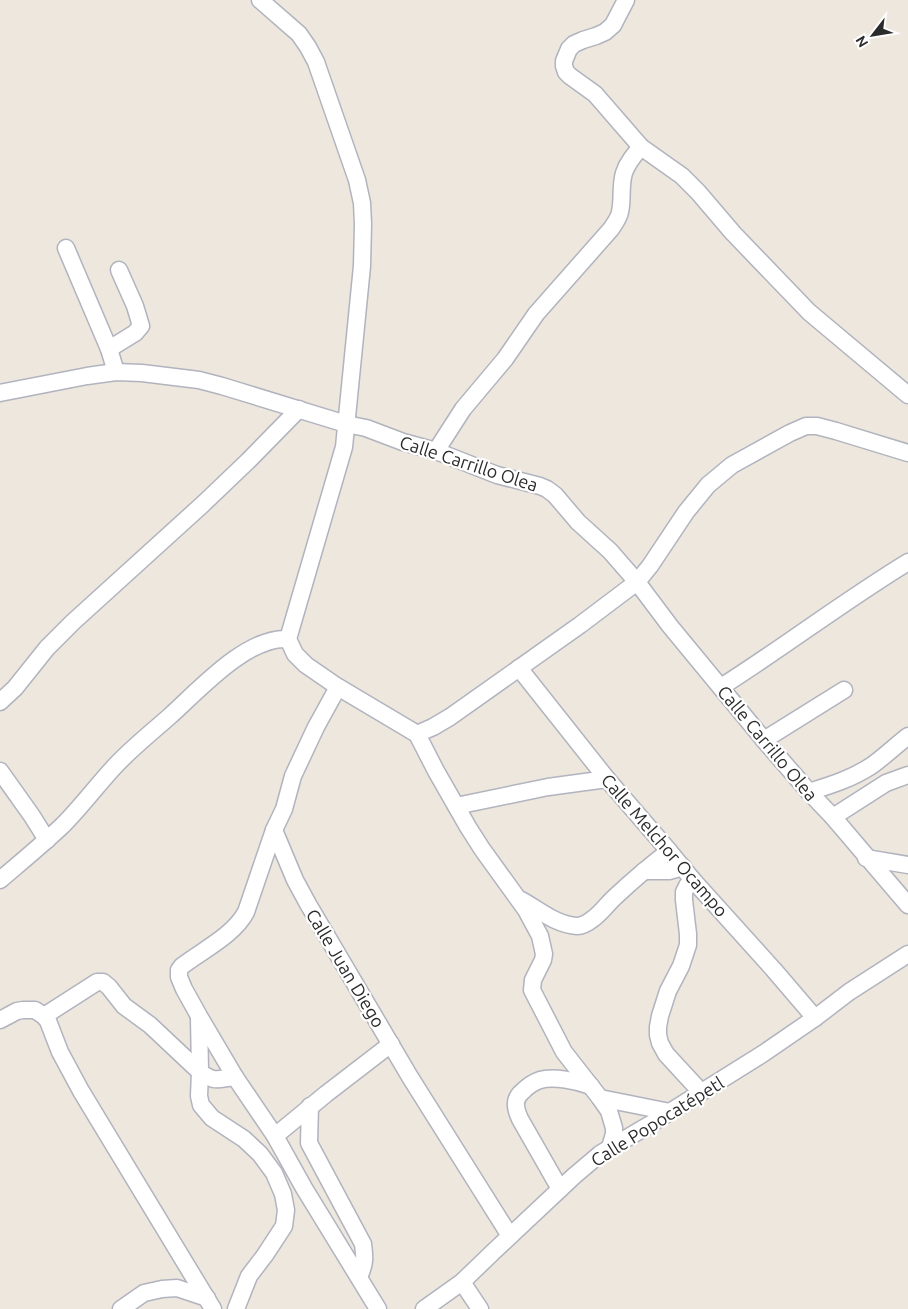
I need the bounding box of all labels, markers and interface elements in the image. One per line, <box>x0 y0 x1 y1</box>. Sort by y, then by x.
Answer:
north arrow <box>848 10 898 60</box>
text: N <box>852 33 871 50</box>
street label: Calle Carrillo Olea <box>397 431 541 495</box>
street label: Calle Carrillo Olea <box>714 681 822 805</box>
street label: Calle Melchor Ocampo <box>598 770 732 920</box>
street label: Calle Juan Diego <box>303 905 389 1031</box>
street label: Calle Popocatépetl <box>587 1072 727 1170</box>

